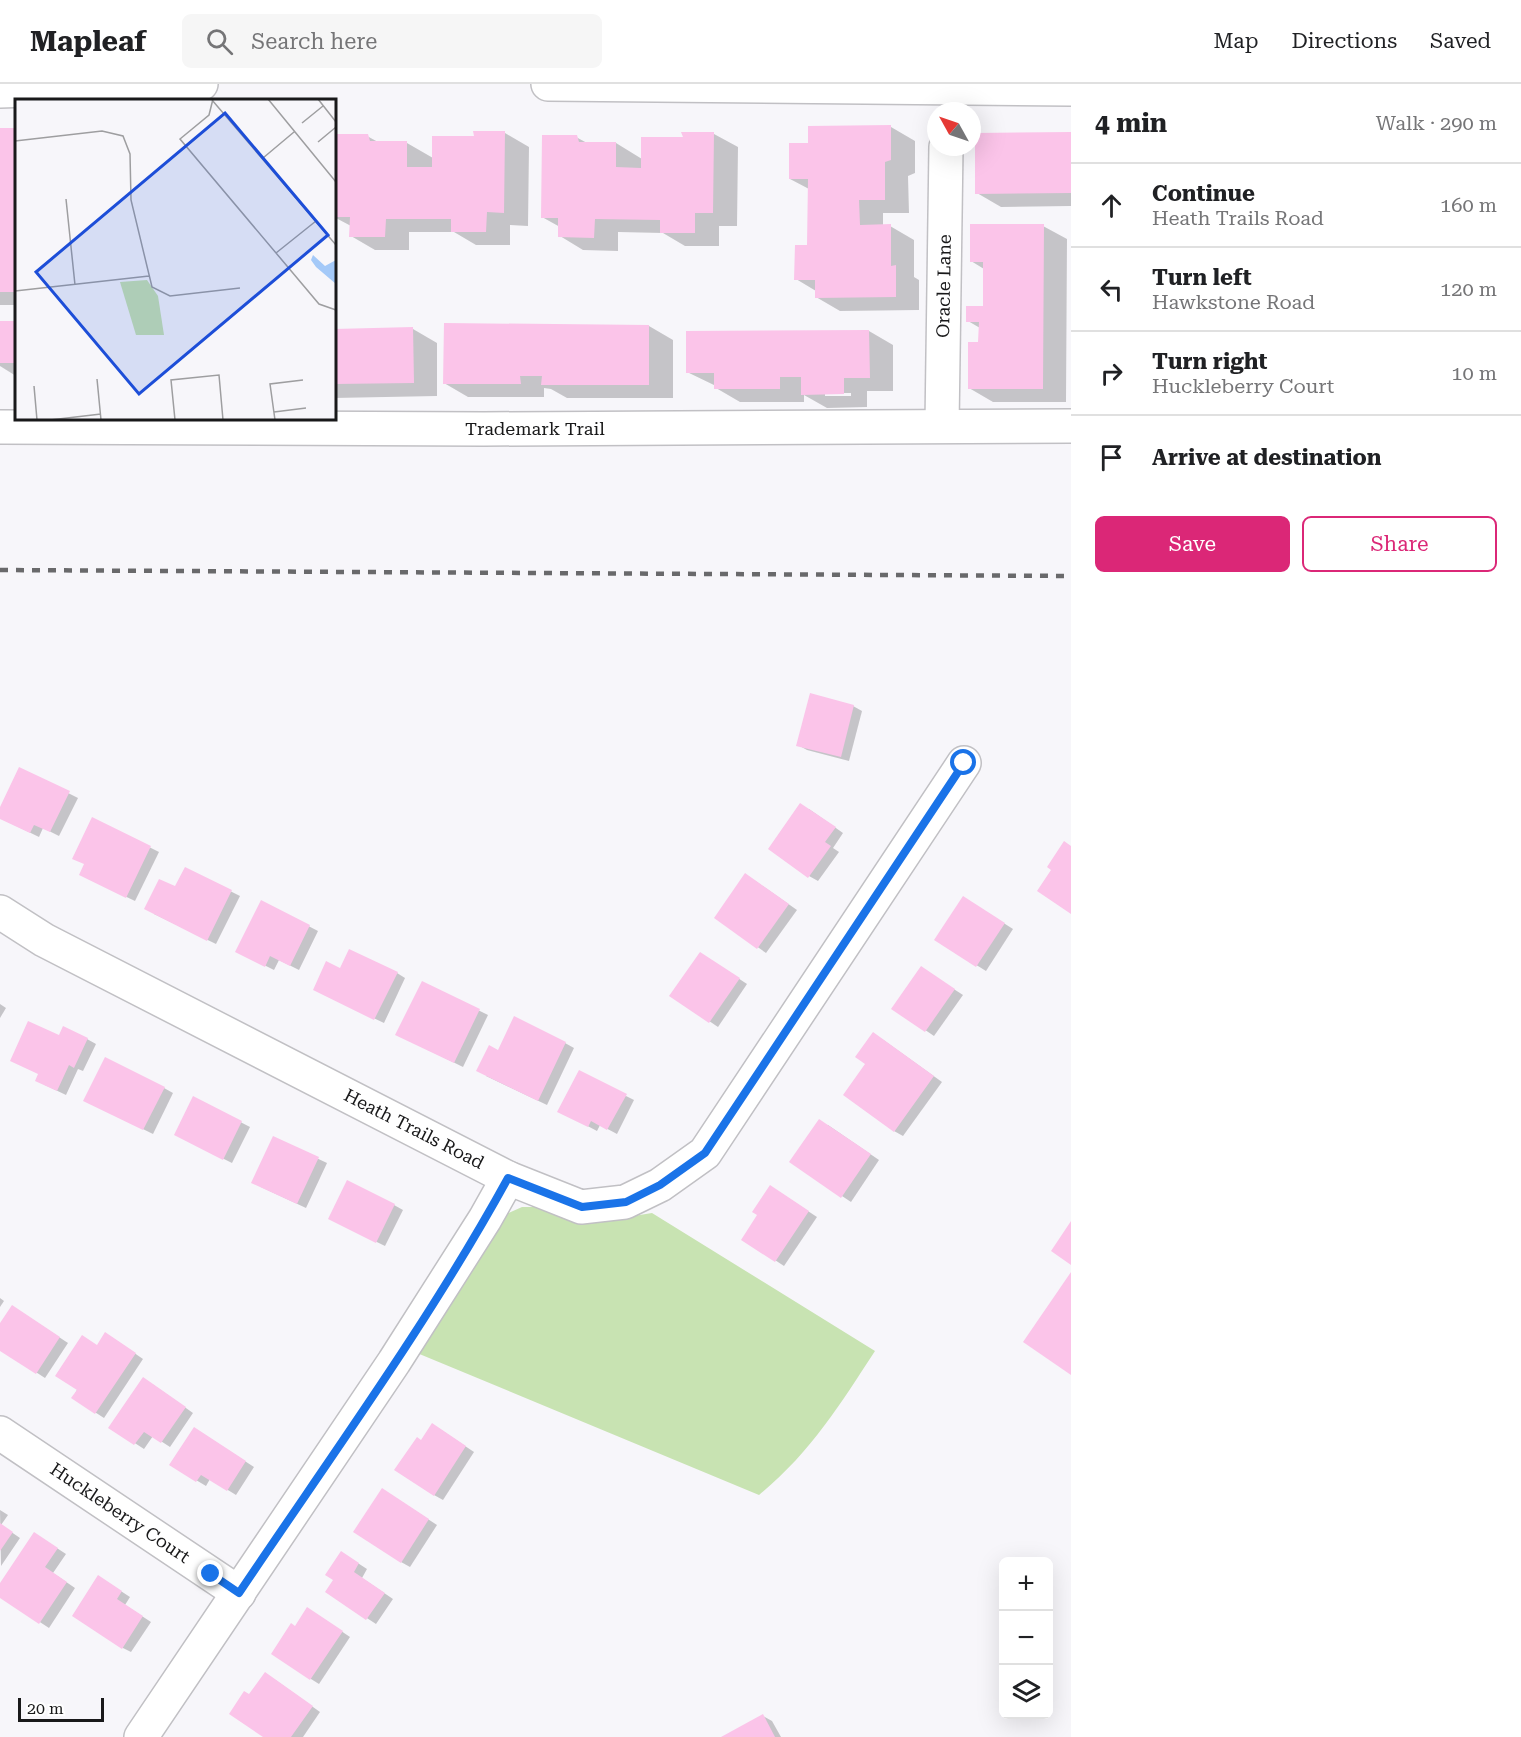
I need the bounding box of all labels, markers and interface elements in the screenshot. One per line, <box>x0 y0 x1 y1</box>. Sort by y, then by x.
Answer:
search box <box>182 14 602 68</box>
text: Mapleaf <box>30 25 146 58</box>
icon: search <box>203 25 236 58</box>
text: Search here <box>251 29 377 54</box>
text: Map <box>1214 29 1258 53</box>
text: Directions <box>1291 29 1397 53</box>
text: Saved <box>1430 29 1491 53</box>
inset map <box>15 99 336 420</box>
north arrow <box>927 102 981 156</box>
text: 4 min <box>1095 108 1167 138</box>
text: Walk · 290 m <box>1376 111 1497 135</box>
text: Continue <box>1152 181 1255 206</box>
icon: ahead <box>1095 189 1128 222</box>
text: 160 m <box>1440 193 1497 217</box>
text: Heath Trails Road <box>1152 206 1324 230</box>
street label: Oracle Lane <box>932 234 955 338</box>
text: Turn left <box>1152 265 1252 290</box>
icon: left <box>1095 273 1128 306</box>
text: 120 m <box>1440 277 1497 301</box>
text: Hawkstone Road <box>1152 290 1315 314</box>
text: Turn right <box>1152 349 1267 374</box>
icon: right <box>1095 357 1128 390</box>
text: 10 m <box>1451 361 1497 385</box>
text: Huckleberry Court <box>1152 374 1334 398</box>
street label: Trademark Trail <box>465 418 605 439</box>
icon: arrive <box>1095 441 1128 474</box>
text: Arrive at destination <box>1152 445 1381 470</box>
button: Save <box>1095 516 1290 572</box>
button: Share <box>1302 516 1497 572</box>
route start <box>950 749 976 775</box>
street label: Heath Trails Road <box>341 1084 488 1173</box>
street label: Huckleberry Court <box>46 1458 194 1567</box>
map controls <box>999 1557 1053 1719</box>
button: + <box>999 1557 1053 1611</box>
route end <box>197 1560 223 1586</box>
button: − <box>999 1611 1053 1665</box>
button: layers <box>999 1665 1053 1719</box>
scale bar <box>18 1695 104 1722</box>
text: 20 m <box>27 1699 64 1718</box>

